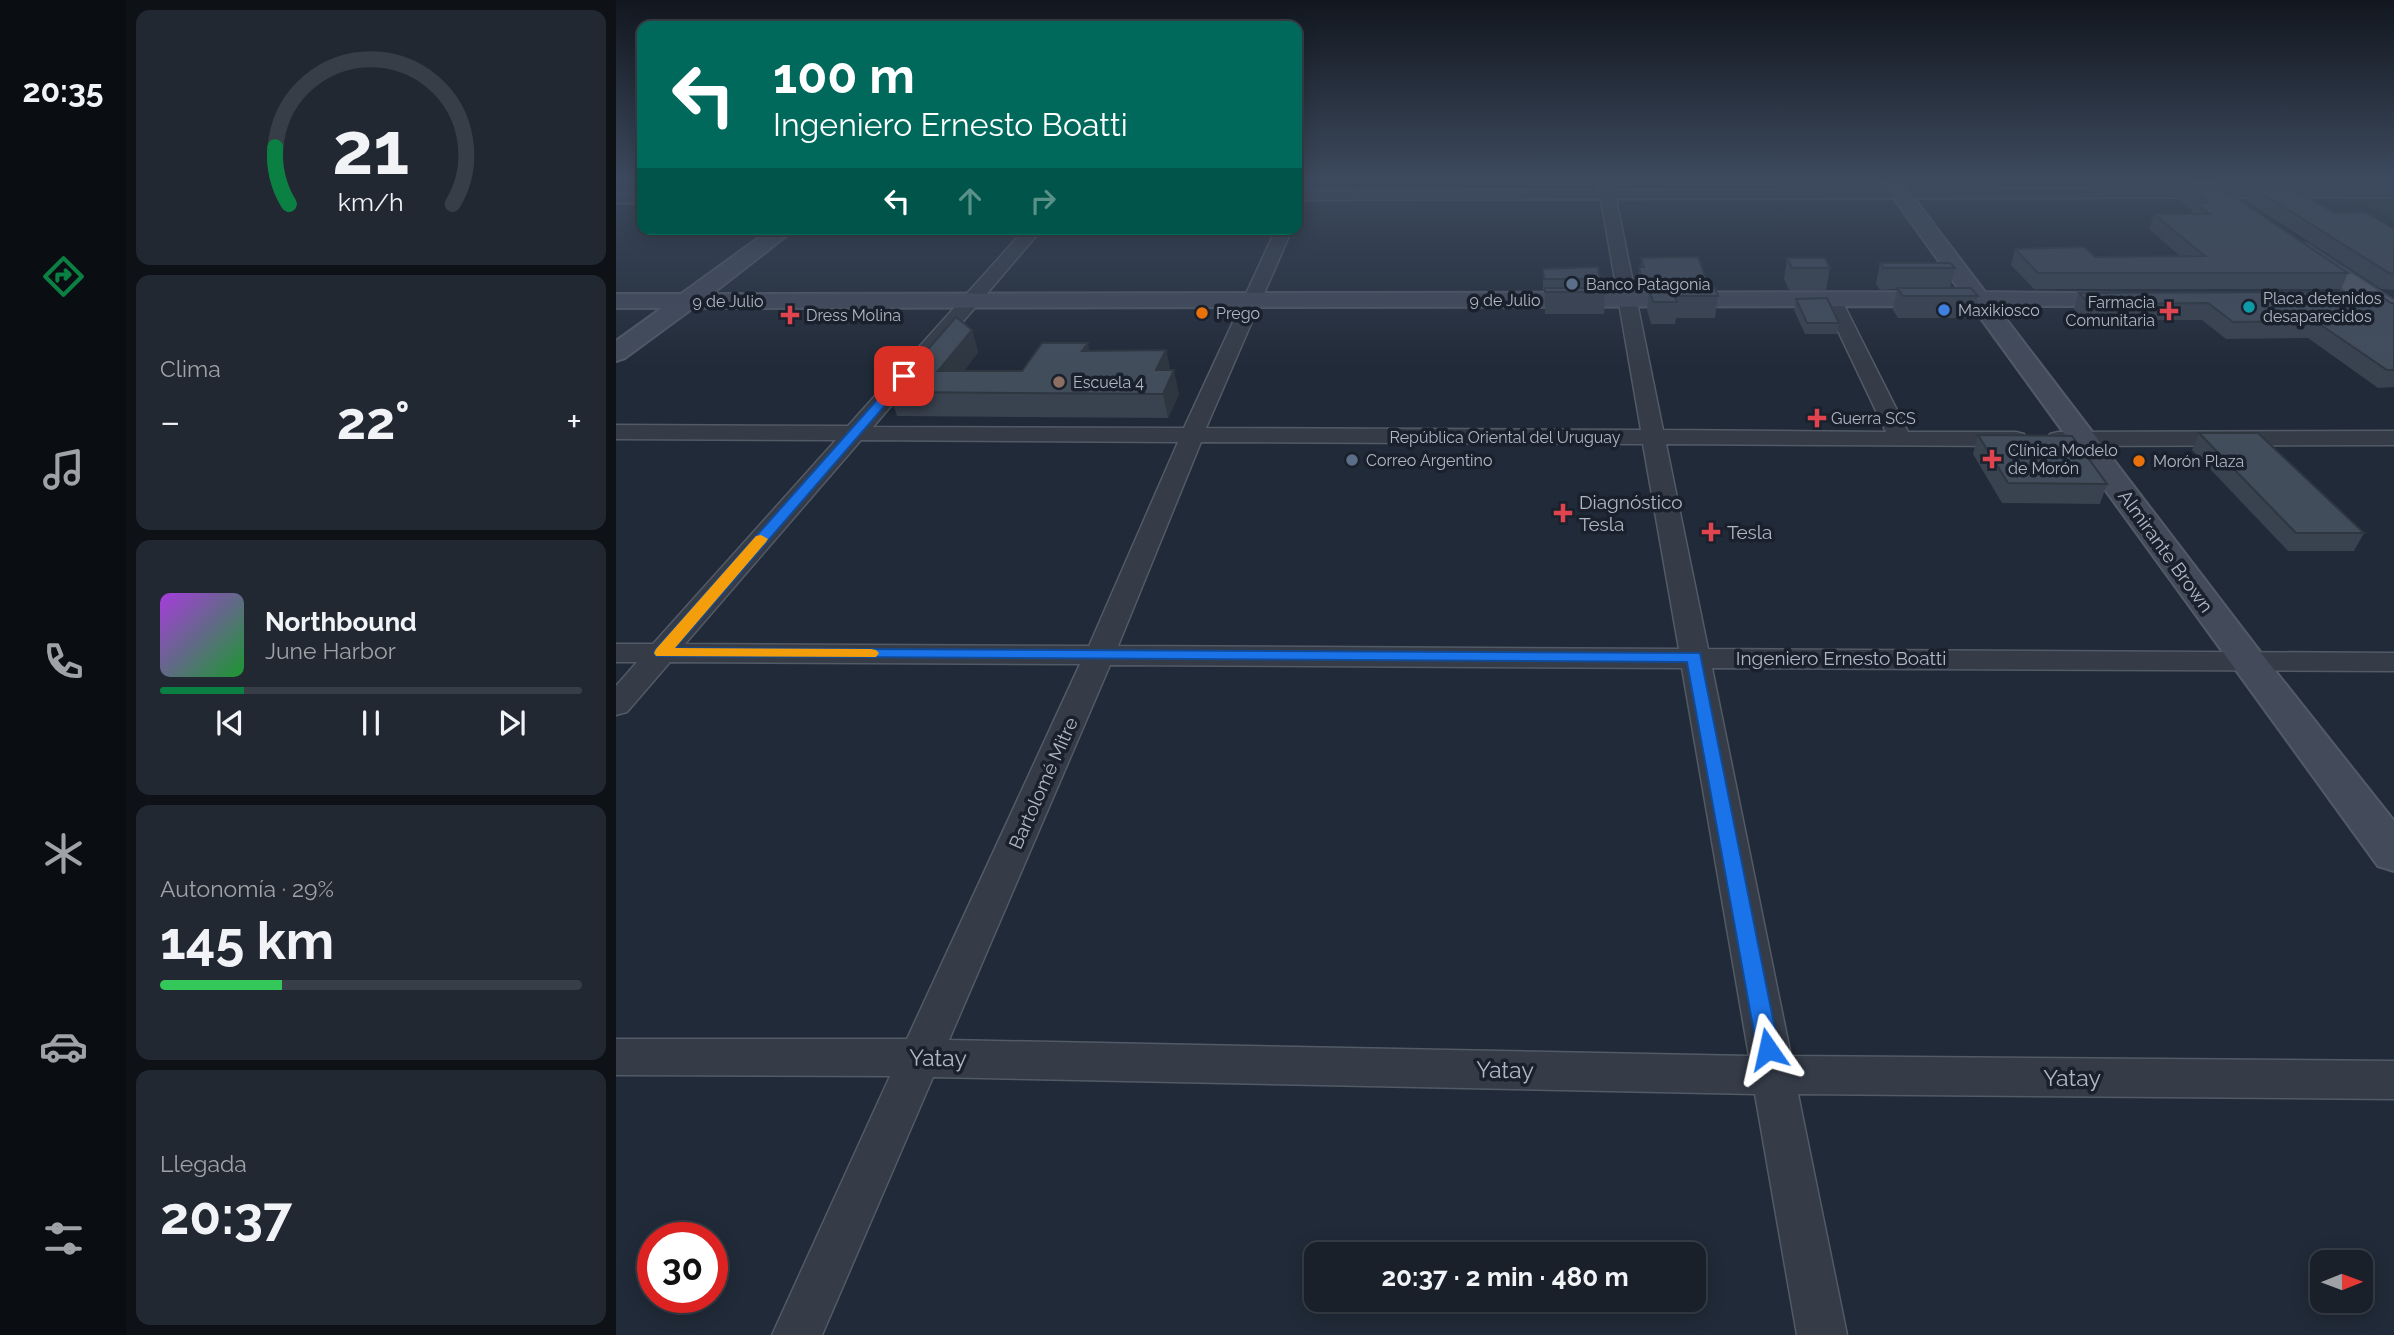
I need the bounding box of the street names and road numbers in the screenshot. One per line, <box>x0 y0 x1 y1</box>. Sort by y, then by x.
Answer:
street label: 9 de Julio <box>1470 291 1540 310</box>
street label: 9 de Julio <box>693 292 763 311</box>
street label: República Oriental del Uruguay <box>1390 428 1621 447</box>
street label: Almirante Brown <box>2114 485 2218 617</box>
street label: Ingeniero Ernesto Boatti <box>1736 647 1946 669</box>
street label: Bartolomé Mitre <box>1004 714 1082 852</box>
street label: Yatay <box>909 1043 967 1072</box>
street label: Yatay <box>1476 1055 1534 1084</box>
street label: Yatay <box>2043 1064 2101 1091</box>

